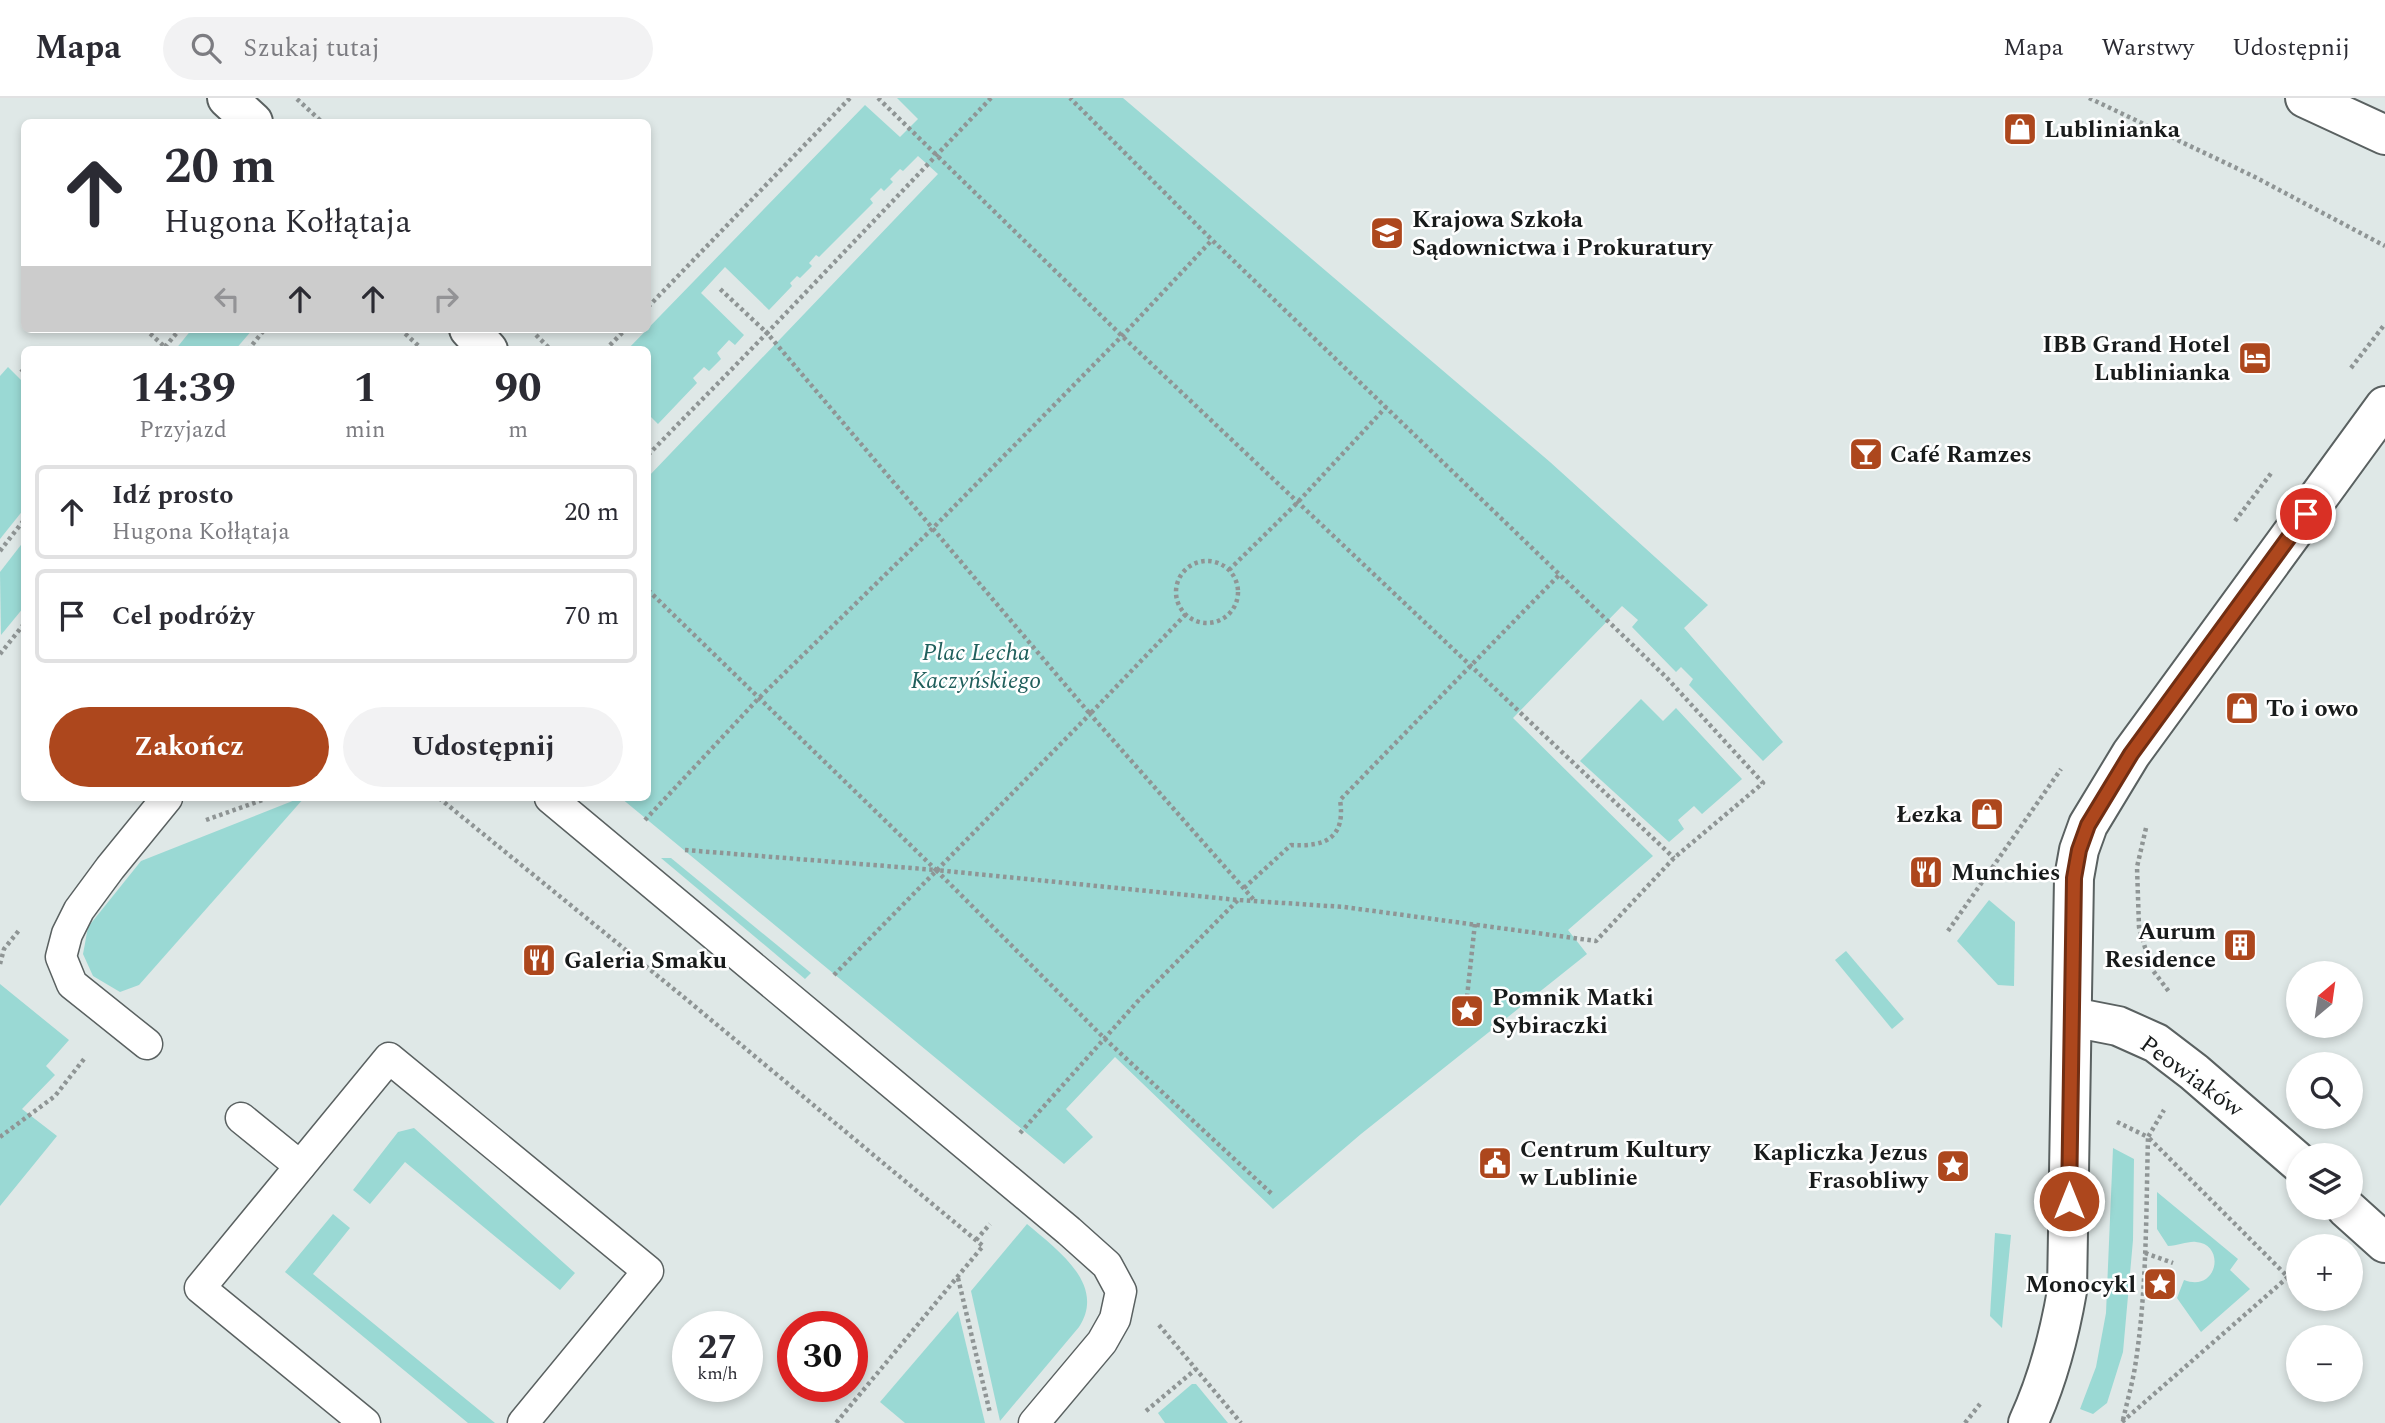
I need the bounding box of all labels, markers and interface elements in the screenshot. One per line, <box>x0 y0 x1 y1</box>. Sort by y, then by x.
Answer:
search box <box>163 17 653 80</box>
text: Mapa <box>35 23 121 73</box>
text: Szukaj tutaj <box>243 28 380 68</box>
icon: search <box>187 29 225 67</box>
text: Mapa <box>2003 30 2063 66</box>
text: Warstwy <box>2101 30 2194 66</box>
text: Udostępnij <box>2232 30 2350 66</box>
shop icon: Lublinianka <box>2001 110 2039 148</box>
place label: Lublinianka <box>2044 112 2181 148</box>
text: 20 m <box>164 130 275 205</box>
icon: ahead <box>49 147 140 238</box>
text: Hugona Kołłątaja <box>164 198 411 247</box>
place label: Krajowa Szkoła Sądownictwa i Prokuratury <box>1412 202 1714 266</box>
school or university icon: Krajowa Szkoła Sądownictwa i Prokuratury <box>1368 214 1406 252</box>
icon: left <box>208 280 246 318</box>
icon: ahead <box>281 280 319 318</box>
icon: ahead <box>354 280 392 318</box>
icon: right <box>427 280 465 318</box>
place label: IBB Grand Hotel Lublinianka <box>2043 327 2231 391</box>
hotel icon: IBB Grand Hotel Lublinianka <box>2236 339 2274 377</box>
text: 14:39 <box>130 357 236 420</box>
text: 1 <box>353 357 377 420</box>
text: 90 <box>495 357 542 420</box>
text: Przyjazd <box>139 413 227 448</box>
text: min <box>345 413 385 448</box>
text: m <box>508 413 528 448</box>
bar icon: Café Ramzes <box>1847 435 1885 473</box>
place label: Café Ramzes <box>1890 437 2032 473</box>
text: Idź prosto <box>112 475 233 515</box>
pin <box>2276 484 2336 544</box>
text: 20 m <box>564 492 619 532</box>
icon: ahead <box>53 493 91 531</box>
icon: arrive <box>2287 495 2325 533</box>
text: Hugona Kołłątaja <box>112 515 290 550</box>
text: Cel podróży <box>112 596 254 636</box>
text: 70 m <box>564 596 619 636</box>
icon: arrive <box>53 597 91 635</box>
park label: Plac Lecha Kaczyńskiego <box>911 635 1041 699</box>
shop icon: To i owo <box>2223 689 2261 727</box>
place label: To i owo <box>2266 691 2358 727</box>
button: Zakończ <box>49 707 329 787</box>
button: Udostępnij <box>343 707 623 787</box>
shop icon: Łezka <box>1968 795 2006 833</box>
place label: Łezka <box>1896 797 1963 833</box>
restaurant icon: Munchies <box>1907 853 1945 891</box>
place label: Munchies <box>1951 855 2061 891</box>
place label: Aurum Residence <box>2104 914 2216 978</box>
building icon: Aurum Residence <box>2221 926 2259 964</box>
restaurant icon: Galeria Smaku <box>520 941 558 979</box>
place label: Galeria Smaku <box>564 943 727 979</box>
north arrow <box>2286 961 2362 1038</box>
map controls <box>2286 961 2363 1402</box>
place label: Pomnik Matki Sybiraczki <box>1492 980 1654 1044</box>
place icon: Pomnik Matki Sybiraczki <box>1448 992 1486 1030</box>
street label: Peowiaków <box>2132 1027 2252 1127</box>
button: search <box>2286 1052 2363 1129</box>
place label: Centrum Kultury w Lublinie <box>1519 1132 1712 1196</box>
place label: Kapliczka Jezus Frasobliwy <box>1753 1135 1930 1199</box>
button: layers <box>2286 1143 2363 1220</box>
public building icon: Centrum Kultury w Lublinie <box>1476 1144 1514 1182</box>
place icon: Kapliczka Jezus Frasobliwy <box>1934 1147 1972 1185</box>
position arrow <box>2032 1164 2106 1238</box>
button: + <box>2286 1234 2363 1311</box>
place icon: Monocykl <box>2141 1265 2179 1303</box>
place label: Monocykl <box>2025 1267 2136 1303</box>
speed limit sign: 30 <box>777 1311 868 1402</box>
text: 27 <box>698 1321 737 1374</box>
button: − <box>2286 1325 2363 1402</box>
text: km/h <box>697 1360 738 1387</box>

